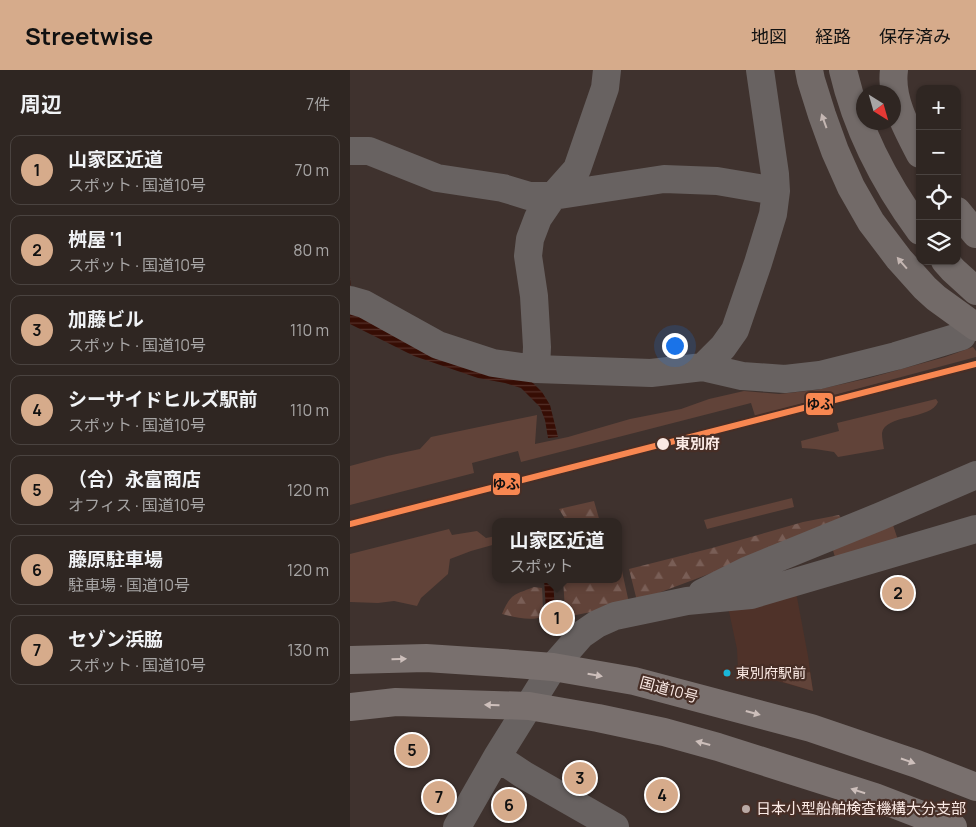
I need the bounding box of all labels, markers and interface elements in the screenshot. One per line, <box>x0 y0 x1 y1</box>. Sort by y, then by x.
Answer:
text: Streetwise <box>25 19 153 52</box>
text: 地図 <box>751 24 787 48</box>
text: 経路 <box>815 24 851 48</box>
text: 保存済み <box>879 24 951 48</box>
north arrow <box>856 85 901 130</box>
map controls <box>916 85 961 265</box>
button: + <box>916 85 961 130</box>
text: 周辺 <box>20 90 62 118</box>
text: 7件 <box>306 93 330 115</box>
one-way arrow <box>820 114 827 129</box>
button: − <box>916 130 961 175</box>
text: 山家区近道 <box>68 146 163 172</box>
text: 1 <box>33 159 41 181</box>
text: 70 m <box>294 159 329 181</box>
text: スポット · 国道10号 <box>68 174 206 196</box>
button: locate <box>916 175 961 220</box>
button: layers <box>916 220 961 265</box>
text: 桝屋 '1 <box>68 226 123 252</box>
text: 2 <box>32 239 42 261</box>
text: 80 m <box>293 239 329 261</box>
text: スポット · 国道10号 <box>68 254 206 276</box>
one-way arrow <box>897 256 908 269</box>
text: 加藤ビル <box>68 306 144 332</box>
text: 3 <box>32 319 42 341</box>
text: 110 m <box>290 319 329 341</box>
your location <box>662 333 688 359</box>
text: スポット · 国道10号 <box>68 334 206 356</box>
text: シーサイドヒルズ駅前 <box>68 386 258 412</box>
line badge: ゆふ <box>805 392 834 416</box>
text: ゆふ <box>806 394 834 413</box>
text: 4 <box>32 399 42 421</box>
text: 110 m <box>290 399 329 421</box>
text: スポット · 国道10号 <box>68 414 206 436</box>
place label: 東別府 <box>675 433 720 454</box>
marker: 東別府 <box>655 436 671 452</box>
text: （合）永富商店 <box>68 466 201 492</box>
line badge: ゆふ <box>492 472 521 496</box>
text: ゆふ <box>492 474 520 493</box>
text: 5 <box>32 479 42 501</box>
text: 120 m <box>287 479 329 501</box>
text: オフィス · 国道10号 <box>68 494 206 516</box>
popup <box>492 518 622 583</box>
text: 山家区近道 <box>509 527 605 553</box>
text: 藤原駐車場 <box>68 546 163 572</box>
text: スポット <box>509 555 574 577</box>
text: 6 <box>32 559 42 581</box>
text: 120 m <box>287 559 329 581</box>
text: 駐車場 · 国道10号 <box>68 574 190 596</box>
pin: 2 <box>882 574 914 612</box>
pin: 1 <box>541 599 573 637</box>
text: セゾン浜脇 <box>68 626 163 652</box>
text: 7 <box>33 639 41 661</box>
text: 130 m <box>287 639 329 661</box>
text: スポット · 国道10号 <box>68 654 206 676</box>
one-way arrow <box>391 654 407 662</box>
place label: 東別府駅前 <box>736 663 806 682</box>
marker: 東別府駅前 <box>722 668 732 678</box>
one-way arrow <box>588 671 604 679</box>
street label: 国道10号 <box>637 672 701 707</box>
one-way arrow <box>484 701 500 709</box>
one-way arrow <box>746 709 761 717</box>
pin: 5 <box>396 731 428 769</box>
one-way arrow <box>696 739 711 747</box>
one-way arrow <box>901 757 916 765</box>
pin: 3 <box>564 759 596 797</box>
pin: 4 <box>646 776 678 814</box>
pin: 7 <box>423 778 455 816</box>
pin: 6 <box>493 786 525 824</box>
one-way arrow <box>851 787 866 795</box>
place label: 日本小型船舶検査機構大分支部 <box>756 798 966 819</box>
marker: 日本小型船舶検査機構大分支部 <box>740 803 752 815</box>

